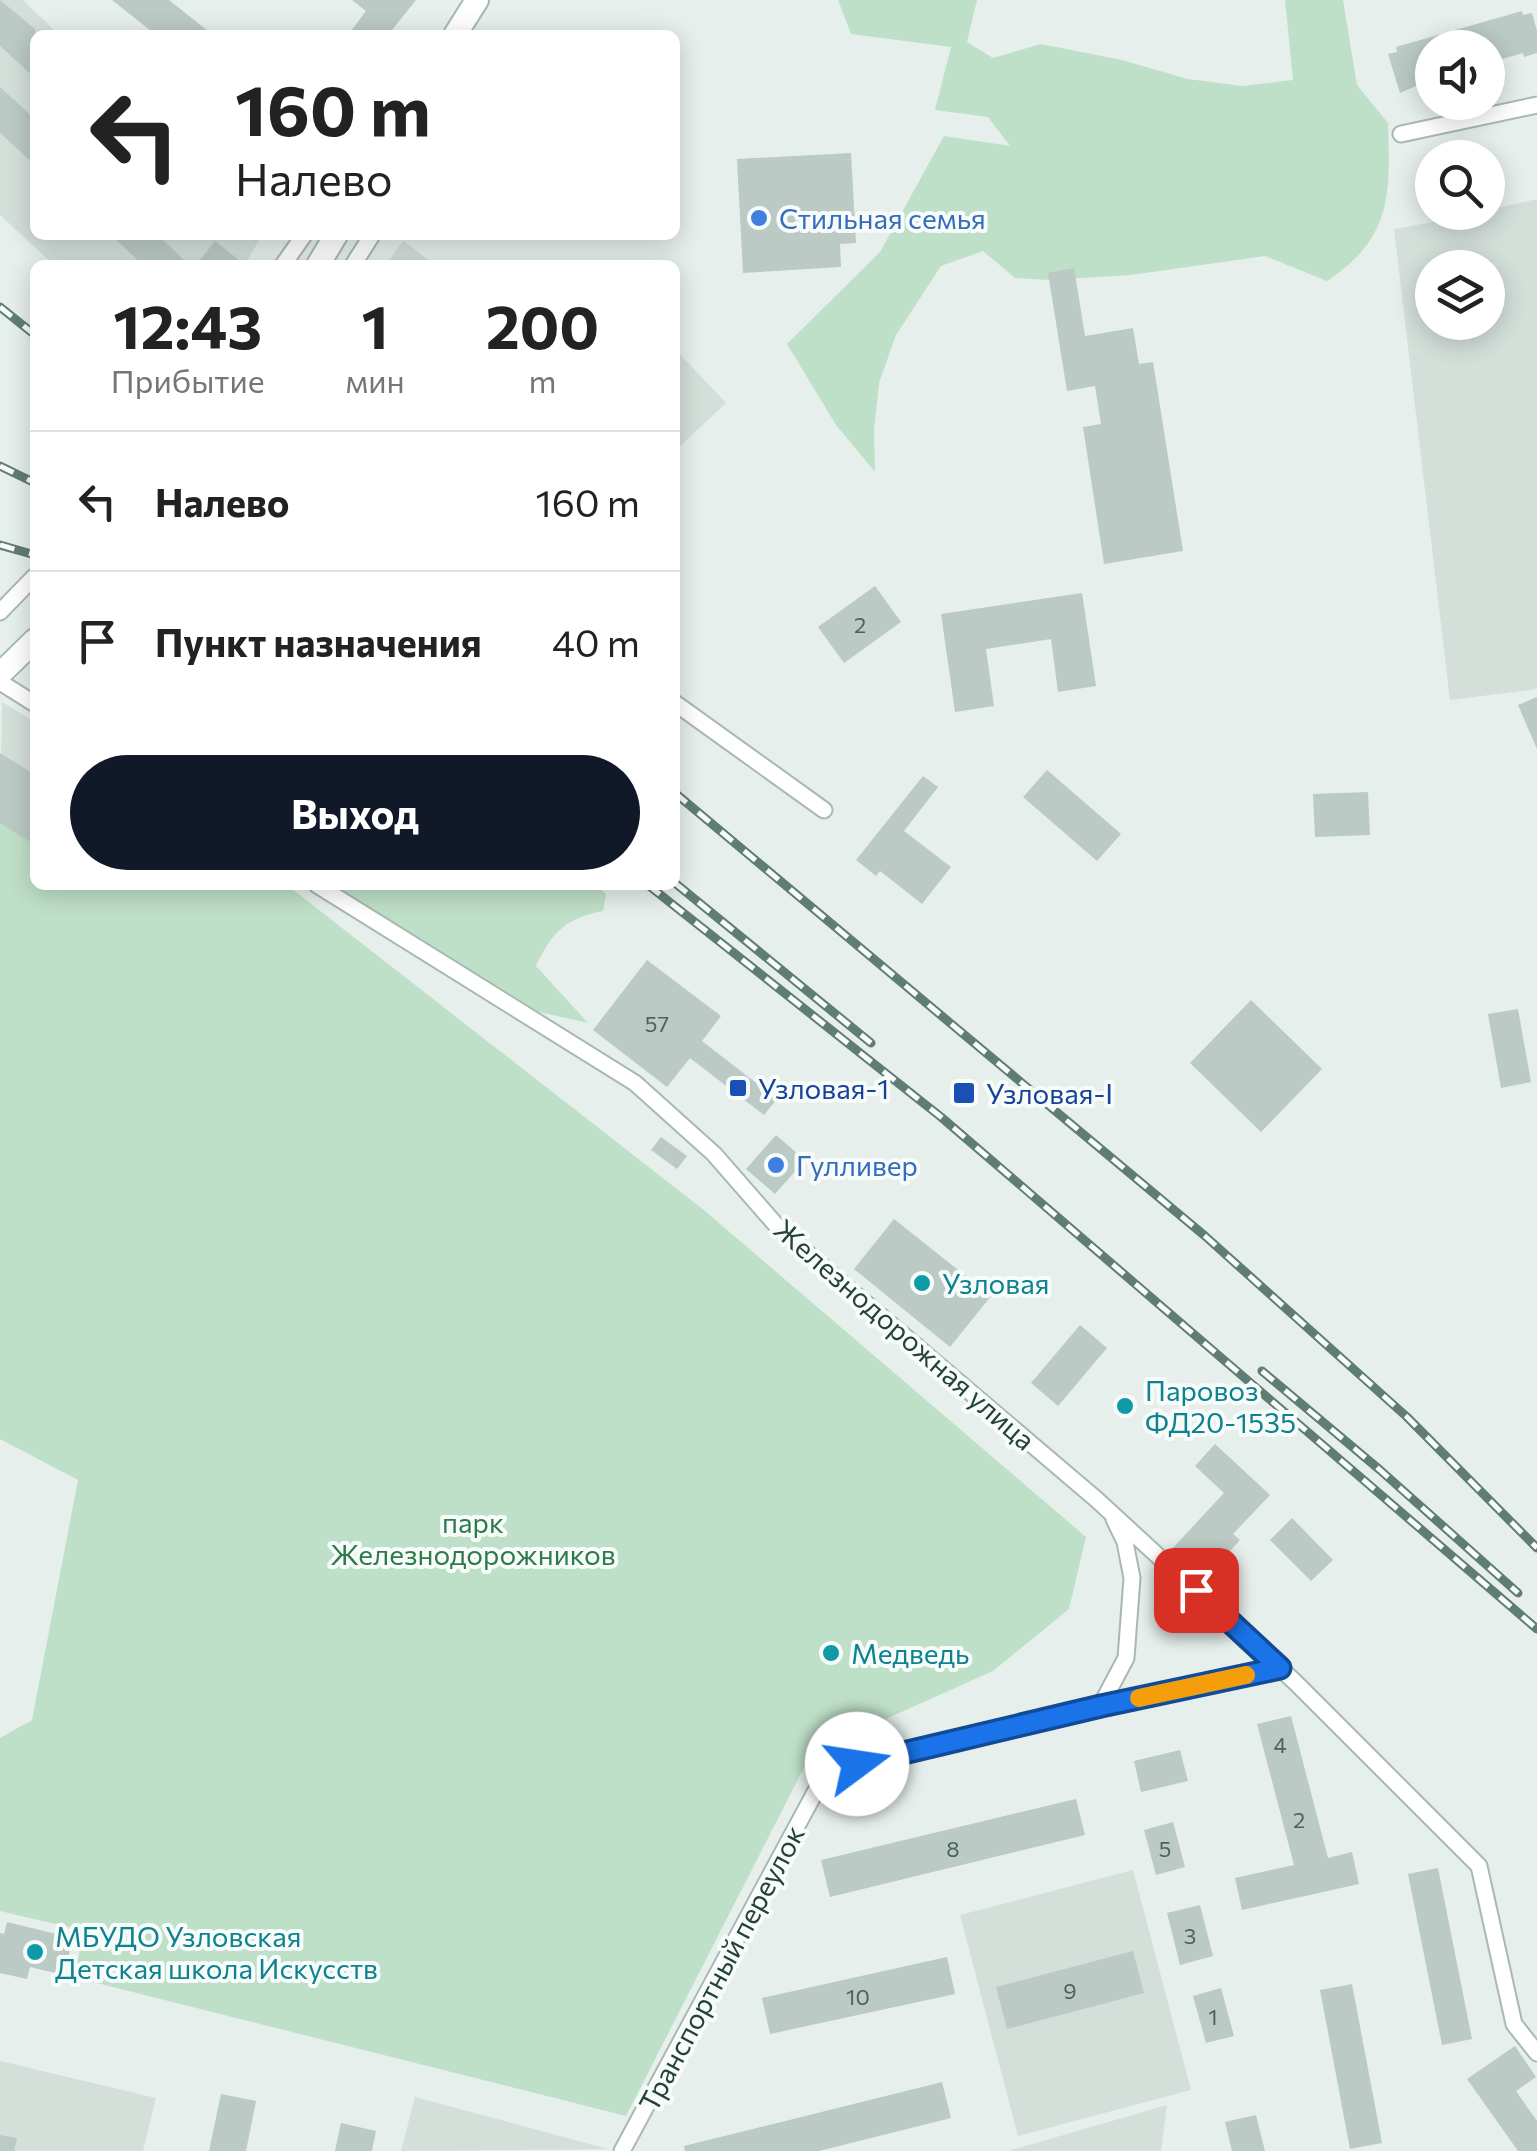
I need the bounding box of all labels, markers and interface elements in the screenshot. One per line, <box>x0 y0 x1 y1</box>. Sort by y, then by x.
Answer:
map controls <box>1415 30 1505 340</box>
button: sound <box>1415 30 1505 120</box>
text: 160 m <box>235 65 431 150</box>
icon: left <box>70 70 200 200</box>
button: search <box>1415 140 1505 230</box>
text: Налево <box>235 150 393 205</box>
place label: Стильная семья <box>779 201 986 235</box>
marker: Стильная семья <box>748 207 770 229</box>
button: layers <box>1415 250 1505 340</box>
text: 12:43 <box>113 288 262 361</box>
text: 1 <box>362 288 389 361</box>
text: 200 <box>486 288 599 361</box>
text: Прибытие <box>111 360 265 400</box>
text: мин <box>345 360 405 400</box>
text: m <box>528 360 556 400</box>
icon: left <box>70 474 125 529</box>
text: Налево <box>155 478 289 525</box>
text: 160 m <box>535 478 640 525</box>
house number: 2 <box>854 611 866 638</box>
icon: arrive <box>70 614 125 669</box>
text: Пункт назначения <box>155 618 482 665</box>
text: 40 m <box>552 618 640 665</box>
button: Выход <box>70 755 640 870</box>
house number: 57 <box>645 1010 669 1037</box>
place label: Узловая-1 <box>758 1071 889 1105</box>
place label: Узловая-I <box>986 1076 1113 1110</box>
marker: Узловая-1 <box>727 1077 749 1099</box>
marker: Узловая-I <box>951 1080 977 1106</box>
place label: Гулливер <box>796 1148 918 1182</box>
marker: Гулливер <box>765 1154 787 1176</box>
street label: Железнодорожная улица <box>768 1211 1042 1457</box>
place label: Узловая <box>942 1266 1049 1300</box>
marker: Узловая <box>911 1272 933 1294</box>
place label: Паровоз ФД20-1535 <box>1145 1373 1296 1439</box>
marker: Паровоз ФД20-1535 <box>1114 1395 1136 1417</box>
park label: парк Железнодорожников <box>330 1505 616 1571</box>
pin <box>1154 1548 1239 1633</box>
icon: arrive <box>1169 1563 1224 1618</box>
place label: Медведь <box>851 1636 969 1670</box>
marker: Медведь <box>820 1642 842 1664</box>
position arrow <box>805 1712 909 1816</box>
house number: 4 <box>1273 1731 1287 1758</box>
house number: 2 <box>1293 1806 1305 1833</box>
street label: Транспортный переулок <box>631 1819 811 2117</box>
house number: 8 <box>946 1835 960 1862</box>
house number: 5 <box>1159 1835 1171 1862</box>
place label: МБУДО Узловская Детская школа Искусств <box>55 1919 378 1985</box>
house number: 3 <box>1184 1922 1196 1949</box>
marker: МБУДО Узловская Детская школа Искусств <box>24 1941 46 1963</box>
house number: 9 <box>1063 1977 1077 2004</box>
house number: 10 <box>846 1983 870 2010</box>
house number: 1 <box>1208 2003 1218 2030</box>

